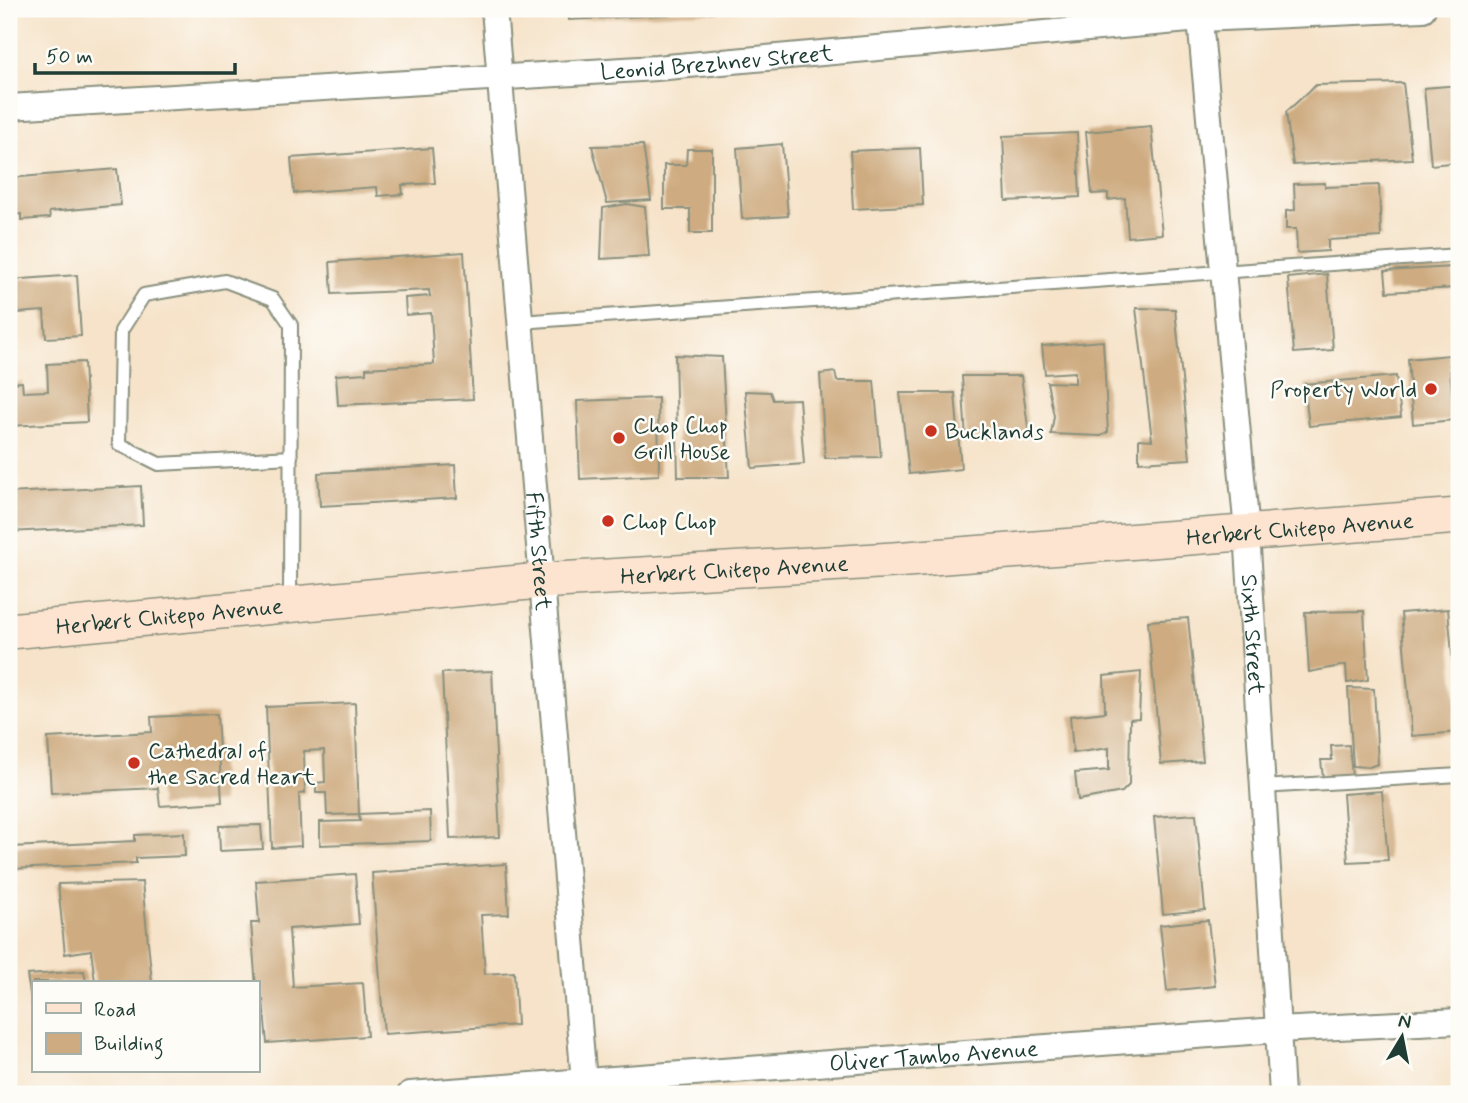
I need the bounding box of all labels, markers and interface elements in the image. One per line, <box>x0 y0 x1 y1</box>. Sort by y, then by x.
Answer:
scale bar <box>35 32 234 76</box>
street label: Leonid Brezhnev Street <box>599 39 835 88</box>
text: 50 m <box>46 43 93 71</box>
place label: Property World <box>1270 376 1417 406</box>
marker: Property World <box>1423 381 1439 397</box>
place label: Chop Chop Grill House <box>633 412 730 468</box>
place label: Bucklands <box>945 418 1044 448</box>
marker: Bucklands <box>923 423 939 439</box>
marker: Chop Chop Grill House <box>611 430 627 446</box>
street label: Fifth Street <box>518 491 557 612</box>
street label: Herbert Chitepo Avenue <box>1185 507 1415 554</box>
place label: Chop Chop <box>622 508 717 538</box>
marker: Chop Chop <box>600 513 616 529</box>
street label: Herbert Chitepo Avenue <box>620 550 849 593</box>
street label: Sixth Street <box>1233 573 1270 697</box>
street label: Herbert Chitepo Avenue <box>54 592 284 644</box>
place label: Cathedral of the Sacred Heart <box>148 737 316 793</box>
marker: Cathedral of the Sacred Heart <box>126 755 142 771</box>
legend <box>32 981 259 1072</box>
text: Road <box>94 996 136 1024</box>
north arrow <box>1366 1002 1436 1072</box>
text: N <box>1396 1008 1413 1035</box>
text: Building <box>94 1030 164 1060</box>
street label: Oliver Tambo Avenue <box>828 1035 1039 1080</box>

